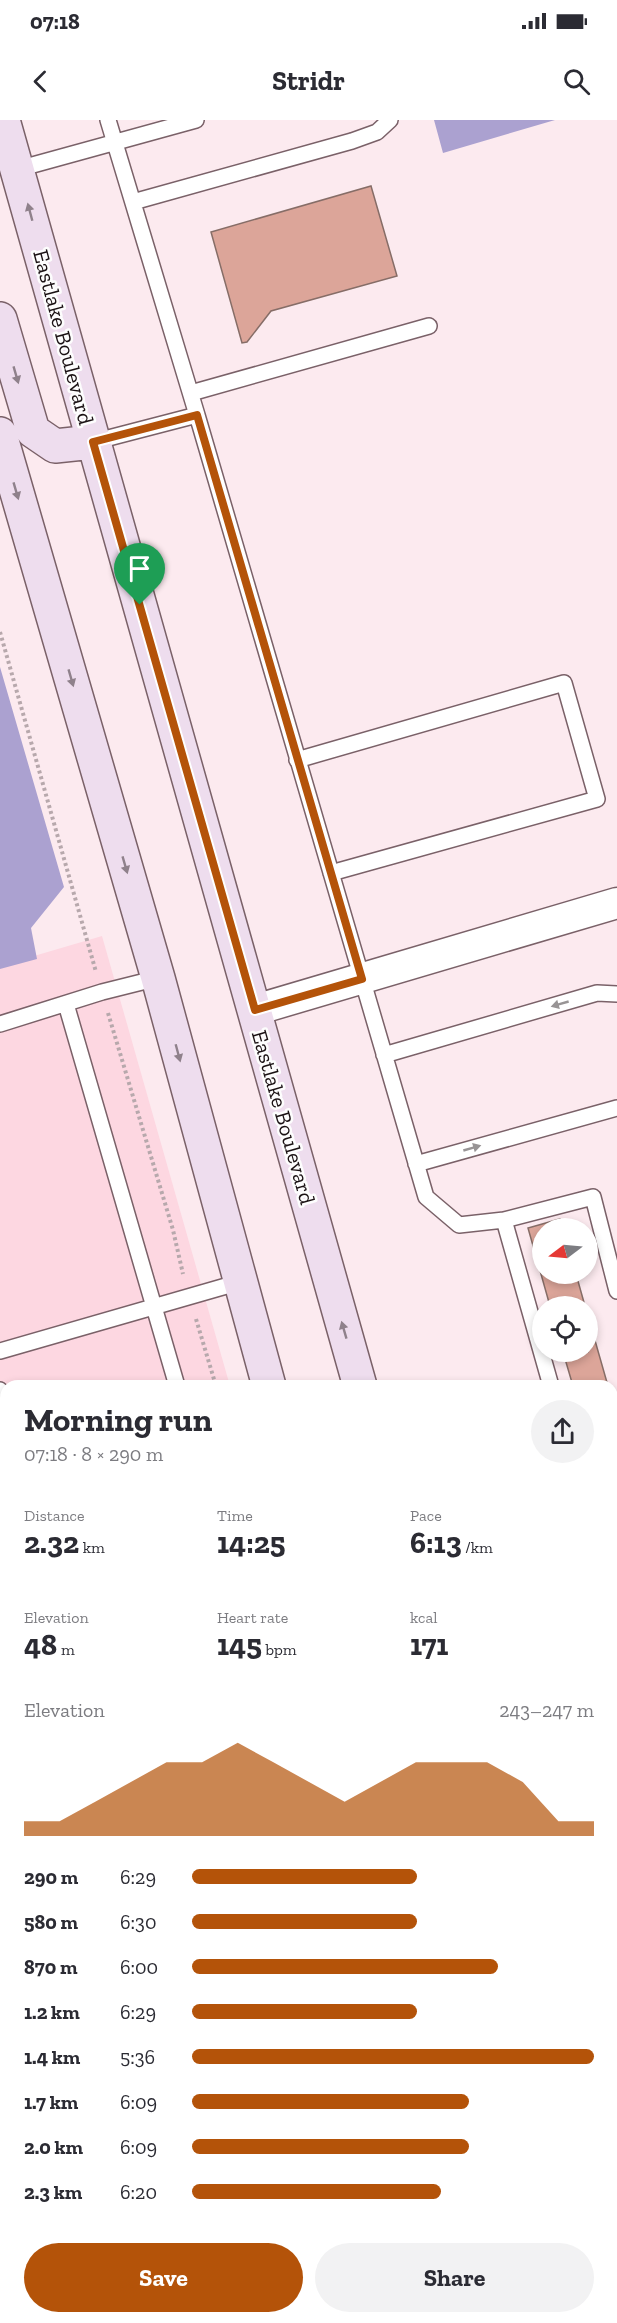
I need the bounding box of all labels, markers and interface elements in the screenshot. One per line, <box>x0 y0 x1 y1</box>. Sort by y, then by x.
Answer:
text: 07:18 <box>30 8 80 35</box>
icon: back <box>24 65 57 98</box>
text: Stridr <box>272 65 345 97</box>
icon: search <box>560 65 593 98</box>
one-way arrow <box>25 203 34 221</box>
street label: Eastlake Boulevard <box>27 247 100 428</box>
one-way arrow <box>12 366 22 384</box>
one-way arrow <box>12 482 21 500</box>
pin <box>114 543 165 605</box>
icon: arrive <box>123 552 156 585</box>
one-way arrow <box>67 669 76 687</box>
one-way arrow <box>121 856 130 874</box>
one-way arrow <box>551 1000 569 1009</box>
street label: Eastlake Boulevard <box>246 1027 321 1207</box>
one-way arrow <box>174 1044 183 1062</box>
one-way arrow <box>463 1143 481 1152</box>
north arrow <box>532 1218 598 1284</box>
map controls <box>532 1218 598 1362</box>
button: locate <box>532 1296 598 1362</box>
one-way arrow <box>339 1321 348 1339</box>
text: Morning run <box>24 1400 212 1439</box>
button: share <box>531 1400 594 1463</box>
text: 07:18 · 8 × 290 m <box>24 1442 163 1466</box>
text: Distance <box>24 1506 85 1525</box>
text: Time <box>217 1506 253 1525</box>
text: Pace <box>410 1506 442 1525</box>
text: 2.32 <box>24 1525 79 1561</box>
text: 14:25 <box>217 1525 285 1561</box>
text: 6:13 <box>410 1525 462 1561</box>
text: km <box>79 1538 105 1557</box>
text: /km <box>462 1538 493 1557</box>
text: Elevation <box>24 1608 89 1627</box>
text: Heart rate <box>217 1608 288 1627</box>
text: kcal <box>410 1608 437 1627</box>
text: 48 <box>24 1627 57 1663</box>
text: 145 <box>217 1627 262 1663</box>
text: 171 <box>410 1627 449 1663</box>
text: m <box>57 1640 75 1659</box>
text: bpm <box>262 1640 297 1659</box>
text: Elevation <box>24 1698 105 1722</box>
text: 243–247 m <box>499 1698 594 1722</box>
text: 290 m <box>24 1865 78 1889</box>
text: 6:29 <box>120 1865 156 1889</box>
text: 580 m <box>24 1910 78 1934</box>
text: 6:30 <box>120 1910 156 1934</box>
text: 870 m <box>24 1955 77 1979</box>
text: 6:00 <box>120 1955 158 1979</box>
text: 1.2 km <box>24 2000 80 2024</box>
text: 6:29 <box>120 2000 156 2024</box>
text: 1.4 km <box>24 2045 80 2069</box>
text: 5:36 <box>120 2045 155 2069</box>
text: 1.7 km <box>24 2090 78 2114</box>
text: 6:09 <box>120 2090 157 2114</box>
text: 2.0 km <box>24 2135 83 2159</box>
text: 6:09 <box>120 2135 157 2159</box>
text: 2.3 km <box>24 2180 82 2204</box>
text: 6:20 <box>120 2180 157 2204</box>
button: Save <box>24 2243 303 2312</box>
button: Share <box>315 2243 594 2312</box>

